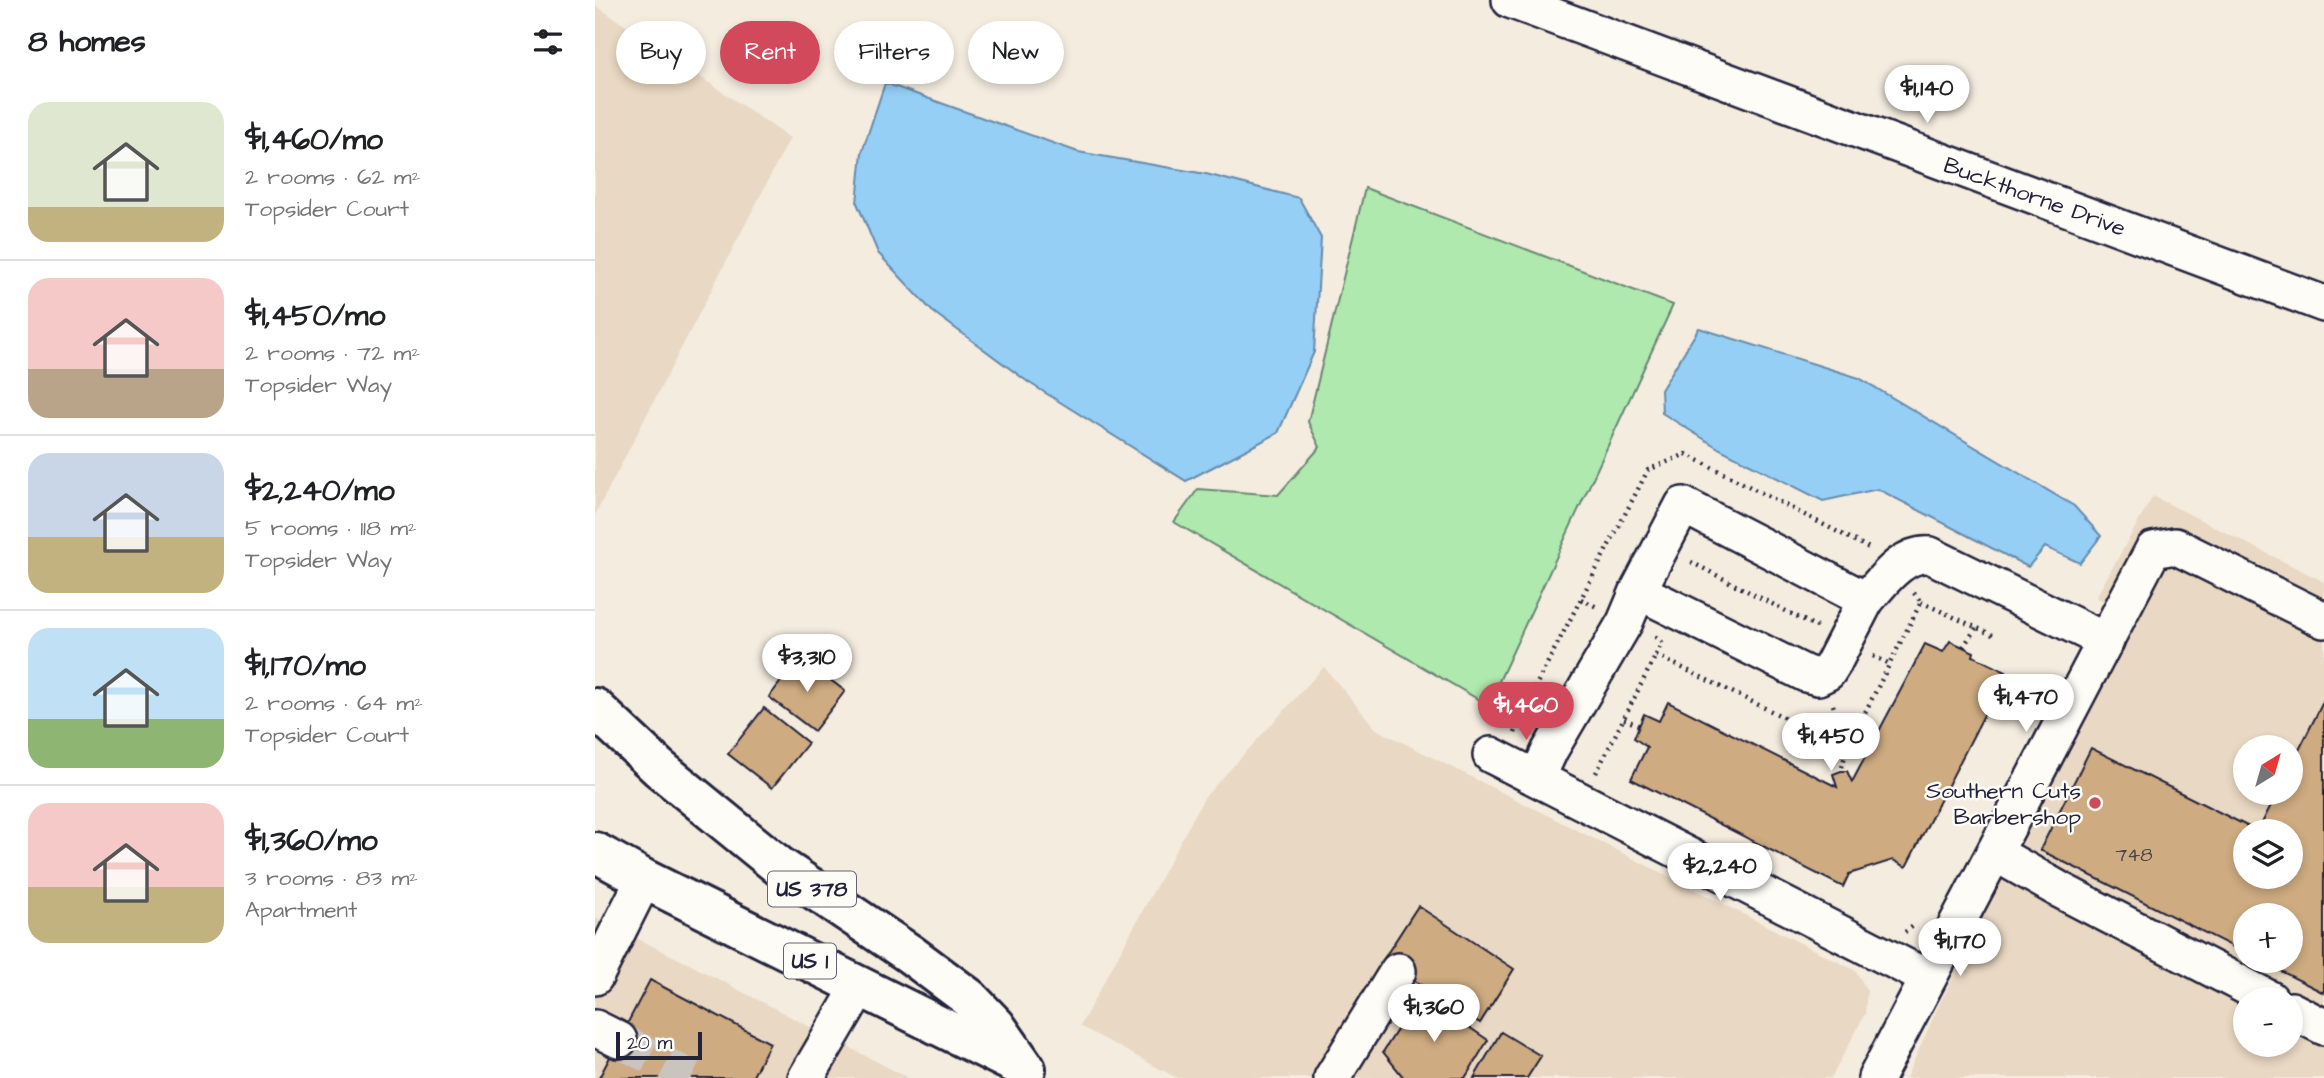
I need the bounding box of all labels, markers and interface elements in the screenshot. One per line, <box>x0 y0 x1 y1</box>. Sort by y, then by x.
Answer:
text: 8 homes <box>28 21 146 63</box>
chip: Buy <box>616 21 706 84</box>
chip: Rent <box>720 21 820 84</box>
chip: Filters <box>834 21 954 84</box>
chip: New <box>968 21 1064 84</box>
icon: filters <box>529 23 567 61</box>
pin: $1,140 <box>1870 66 1984 125</box>
text: $1,140 <box>1901 72 1953 104</box>
text: $1,460/mo <box>245 119 383 161</box>
icon: home <box>84 130 168 214</box>
street label: Buckthorne Drive <box>1939 149 2130 245</box>
text: 2 rooms · 62 m² <box>245 161 420 193</box>
text: Topsider Court <box>245 193 409 225</box>
text: $1,450/mo <box>245 295 385 337</box>
icon: home <box>84 306 168 390</box>
text: 2 rooms · 72 m² <box>245 337 420 369</box>
text: Topsider Way <box>245 369 392 401</box>
text: $2,240/mo <box>245 470 395 512</box>
icon: home <box>84 481 168 565</box>
text: 5 rooms · 118 m² <box>245 512 417 544</box>
text: Topsider Way <box>245 544 392 576</box>
pin: $3,310 <box>750 634 864 694</box>
text: $3,310 <box>778 641 836 673</box>
text: $1,170/mo <box>245 645 366 687</box>
icon: home <box>84 656 168 740</box>
pin: $1,470 <box>1969 674 2083 734</box>
text: $1,470 <box>1994 681 2058 713</box>
pin: $1,460 <box>1469 682 1583 742</box>
text: 2 rooms · 64 m² <box>245 687 423 719</box>
text: $1,460 <box>1494 689 1558 721</box>
pin: $1,450 <box>1774 714 1888 773</box>
text: Topsider Court <box>245 719 409 751</box>
text: $1,450 <box>1798 720 1864 752</box>
north arrow <box>2233 735 2303 805</box>
map controls <box>2233 735 2303 1057</box>
place label: Southern Cuts Barbershop <box>1926 775 2081 833</box>
marker: Southern Cuts Barbershop <box>2087 795 2103 811</box>
button: layers <box>2233 819 2303 889</box>
text: $1,360/mo <box>245 820 378 862</box>
icon: home <box>84 831 168 915</box>
house number: 748 <box>2116 842 2152 869</box>
pin: $2,240 <box>1663 844 1777 903</box>
text: $2,240 <box>1683 850 1757 882</box>
text: 3 rooms · 83 m² <box>245 862 418 894</box>
road number: US 378 <box>768 872 856 906</box>
text: Apartment <box>245 894 357 926</box>
button: + <box>2233 903 2303 973</box>
pin: $1,170 <box>1903 918 2017 978</box>
text: $1,170 <box>1934 925 1986 957</box>
road number: US 1 <box>784 944 836 978</box>
pin: $1,360 <box>1377 984 1491 1044</box>
button: − <box>2233 987 2303 1057</box>
text: $1,360 <box>1404 991 1464 1023</box>
scale bar <box>616 1029 702 1061</box>
text: 20 m <box>627 1030 672 1057</box>

